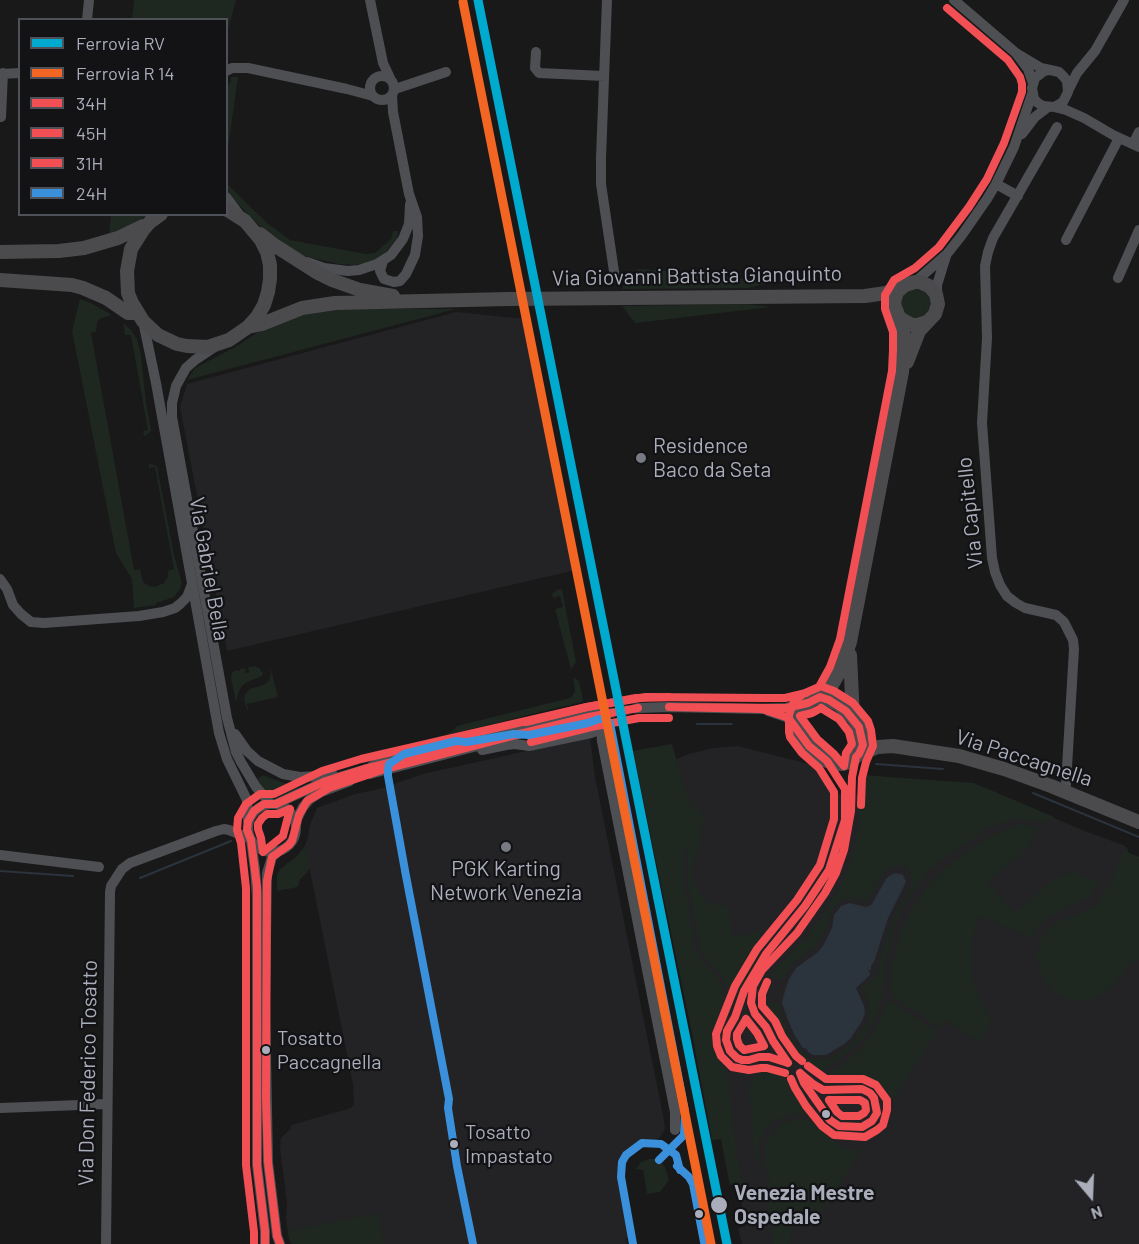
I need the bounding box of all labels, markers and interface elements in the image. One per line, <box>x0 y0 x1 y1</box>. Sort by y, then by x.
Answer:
legend <box>18 18 228 216</box>
text: Ferrovia RV <box>76 32 165 54</box>
text: Ferrovia R 14 <box>76 62 174 84</box>
text: 34H <box>76 92 107 114</box>
text: 45H <box>76 122 107 144</box>
text: 31H <box>76 152 103 174</box>
text: 24H <box>76 182 107 204</box>
street label: Via Giovanni Battista Gianquinto <box>552 261 842 291</box>
place label: Residence Baco da Seta <box>653 433 771 483</box>
marker: Residence Baco da Seta <box>634 451 648 465</box>
street label: Via Capitello <box>952 456 988 570</box>
street label: Via Gabriel Bella <box>184 495 234 643</box>
street label: Via Paccagnella <box>952 724 1096 792</box>
marker: PGK Karting Network Venezia <box>499 840 513 854</box>
place label: PGK Karting Network Venezia <box>430 856 582 906</box>
street label: Via Don Federico Tosatto <box>73 960 103 1186</box>
place label: Tosatto Paccagnella <box>277 1026 381 1073</box>
marker: Tosatto Paccagnella <box>260 1044 272 1056</box>
unlabelled marker <box>820 1108 832 1120</box>
place label: Tosatto Impastato <box>465 1120 553 1167</box>
marker: Tosatto Impastato <box>448 1138 460 1150</box>
north arrow <box>1061 1166 1121 1226</box>
place label: Venezia Mestre Ospedale <box>734 1180 874 1230</box>
marker: Venezia Mestre Ospedale <box>709 1195 729 1215</box>
text: N <box>1089 1203 1105 1224</box>
unlabelled marker <box>693 1208 705 1220</box>

